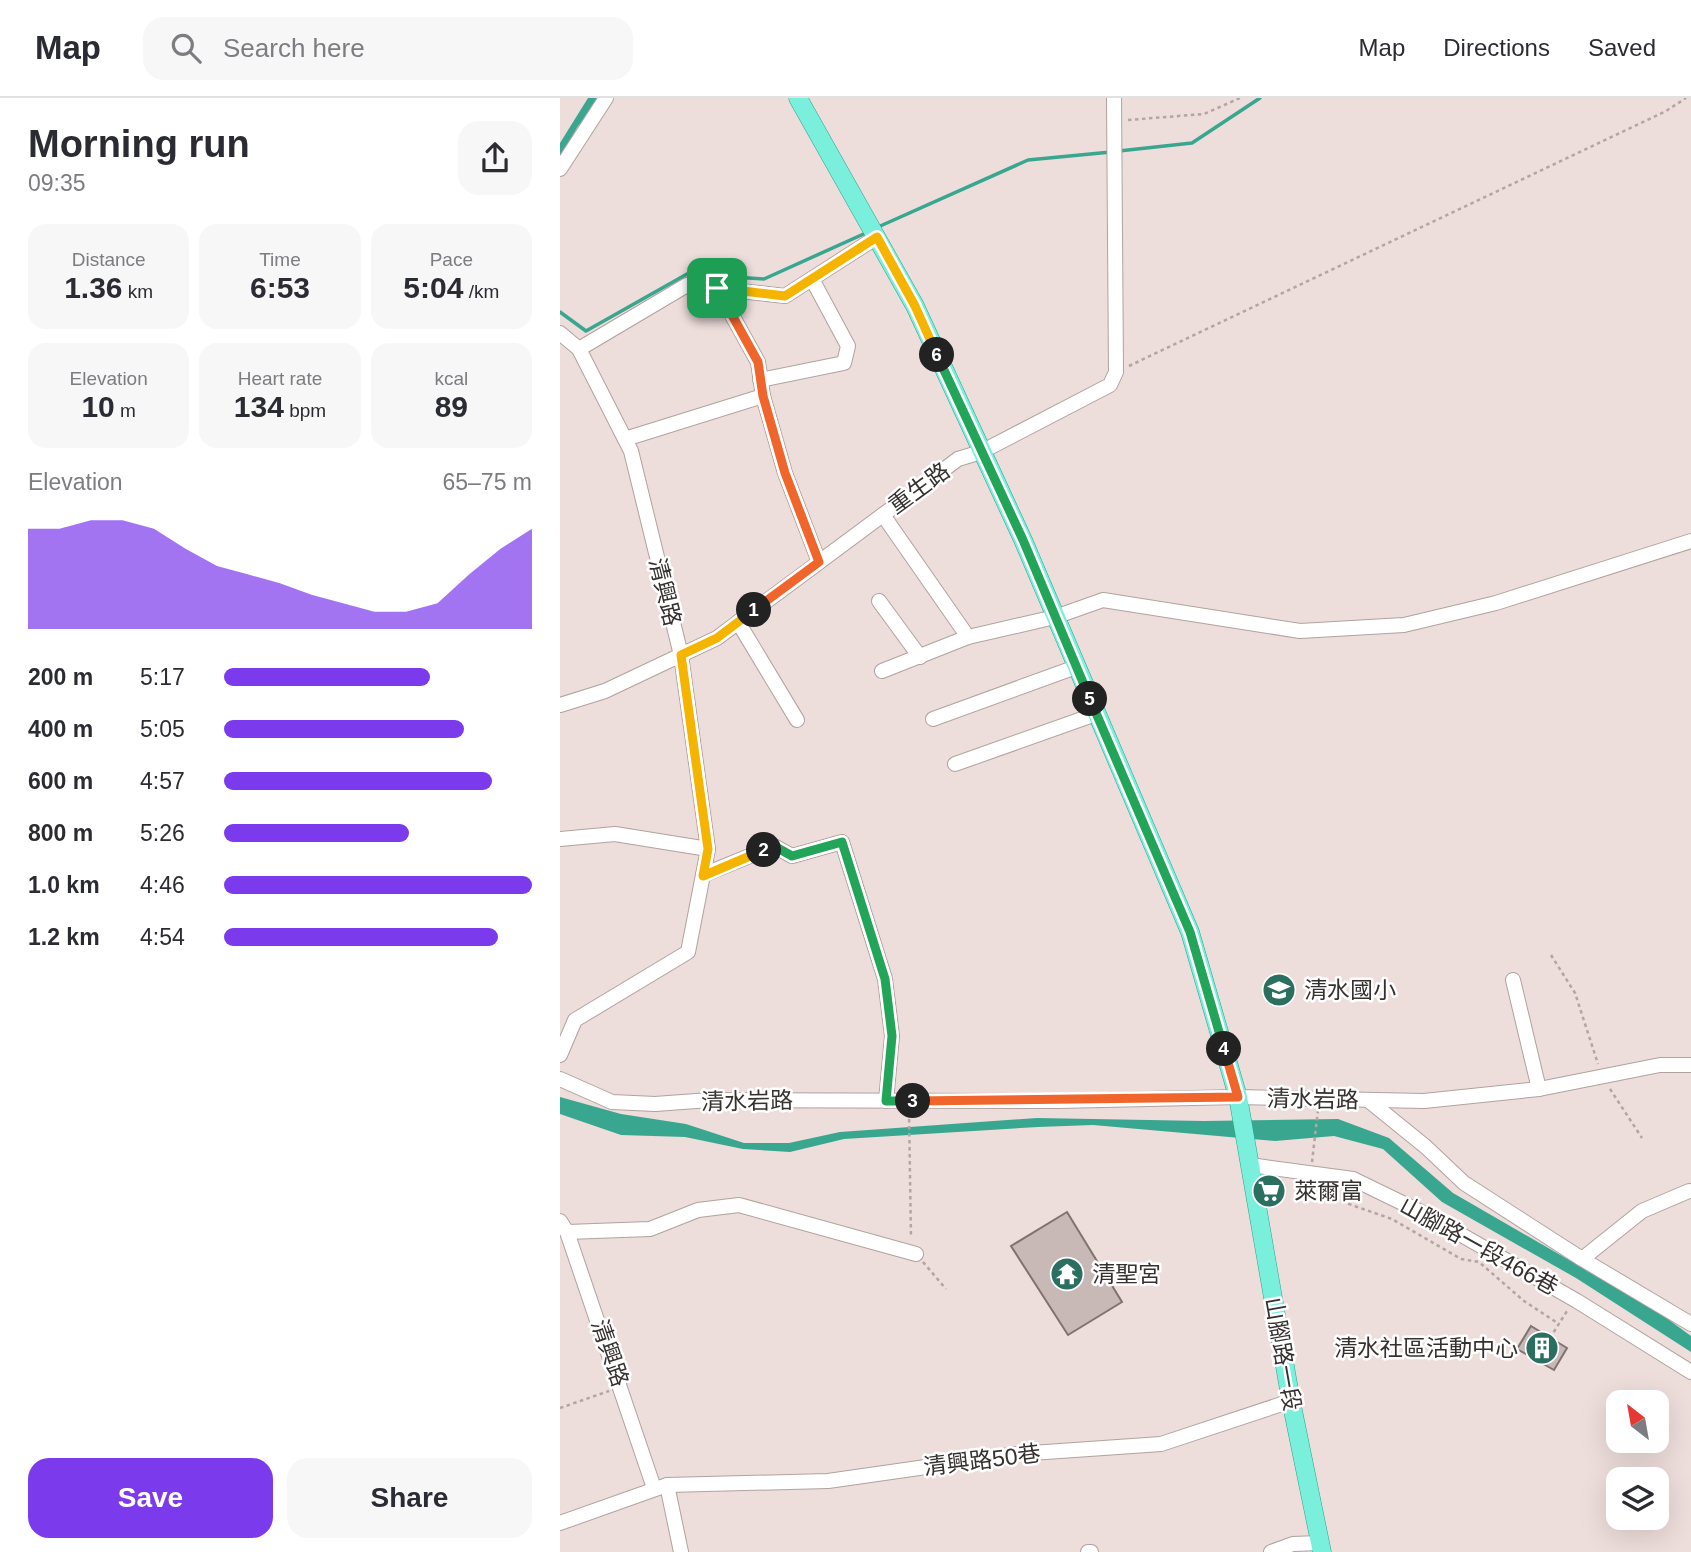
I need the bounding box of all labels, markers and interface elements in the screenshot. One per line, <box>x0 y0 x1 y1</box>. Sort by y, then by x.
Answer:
search box <box>143 17 633 80</box>
text: Map <box>35 29 101 66</box>
icon: search <box>167 29 205 67</box>
text: Search here <box>223 33 365 63</box>
text: Map <box>1359 34 1405 61</box>
text: Directions <box>1443 34 1550 61</box>
text: Saved <box>1588 34 1656 61</box>
button: share <box>458 121 532 195</box>
text: Morning run <box>28 123 250 165</box>
text: 09:35 <box>28 170 86 196</box>
text: Distance <box>72 249 146 270</box>
text: Time <box>259 249 301 270</box>
text: Pace <box>430 249 473 270</box>
pin <box>687 258 747 318</box>
icon: arrive <box>698 269 736 307</box>
text: 1.36 <box>64 271 123 304</box>
text: 6:53 <box>250 271 310 304</box>
text: 5:04 <box>403 271 463 304</box>
text: km <box>123 281 153 302</box>
text: /km <box>463 281 499 302</box>
pin: 6 <box>920 338 954 372</box>
text: 6 <box>931 344 942 365</box>
text: Elevation <box>70 368 148 389</box>
text: Heart rate <box>238 368 322 389</box>
text: kcal <box>434 368 468 389</box>
text: 10 <box>81 390 115 423</box>
text: 134 <box>234 390 284 423</box>
text: 89 <box>435 390 468 423</box>
text: m <box>115 400 136 421</box>
text: bpm <box>284 400 326 421</box>
street label: 重生路 <box>883 457 955 519</box>
text: Elevation <box>28 469 123 495</box>
text: 65–75 m <box>442 469 532 495</box>
street label: 清興路 <box>644 555 686 629</box>
pin: 1 <box>736 592 772 628</box>
text: 1 <box>748 599 759 620</box>
text: 200 m <box>28 664 93 690</box>
text: 5:17 <box>140 664 185 690</box>
pin: 5 <box>1072 682 1108 716</box>
text: 5 <box>1084 688 1095 709</box>
text: 400 m <box>28 716 93 742</box>
text: 5:05 <box>140 716 185 742</box>
text: 600 m <box>28 768 93 794</box>
text: 4:57 <box>140 768 185 794</box>
text: 800 m <box>28 820 93 846</box>
text: 5:26 <box>140 820 185 846</box>
pin: 2 <box>746 832 782 868</box>
text: 2 <box>758 839 769 860</box>
text: 1.0 km <box>28 872 100 898</box>
text: 4:46 <box>140 872 185 898</box>
text: 1.2 km <box>28 924 100 950</box>
text: 4:54 <box>140 924 185 950</box>
school or university icon: 清水國小 <box>1260 971 1298 1009</box>
place label: 清水國小 <box>1304 977 1396 1003</box>
pin: 4 <box>1206 1032 1242 1066</box>
text: 4 <box>1218 1038 1229 1059</box>
pin: 3 <box>896 1084 930 1118</box>
street label: 清水岩路 <box>1267 1085 1359 1113</box>
street label: 清水岩路 <box>701 1087 793 1115</box>
text: 3 <box>907 1090 918 1111</box>
supermarket icon: 萊爾富 <box>1250 1172 1288 1210</box>
place label: 萊爾富 <box>1294 1178 1363 1204</box>
street label: 山腳路一段466巷 <box>1396 1192 1562 1300</box>
temple icon: 清聖宮 <box>1048 1255 1086 1293</box>
place label: 清聖宮 <box>1092 1261 1161 1287</box>
street label: 山腳路一段 <box>1260 1295 1306 1413</box>
street label: 清興路 <box>586 1316 634 1390</box>
building icon: 清水社區活動中心 <box>1523 1329 1561 1367</box>
place label: 清水社區活動中心 <box>1334 1335 1518 1361</box>
north arrow <box>1606 1390 1670 1452</box>
map controls <box>1606 1390 1669 1530</box>
street label: 清興路50巷 <box>922 1440 1042 1480</box>
button: Save <box>28 1458 273 1538</box>
button: Share <box>287 1458 532 1538</box>
button: layers <box>1606 1467 1669 1530</box>

